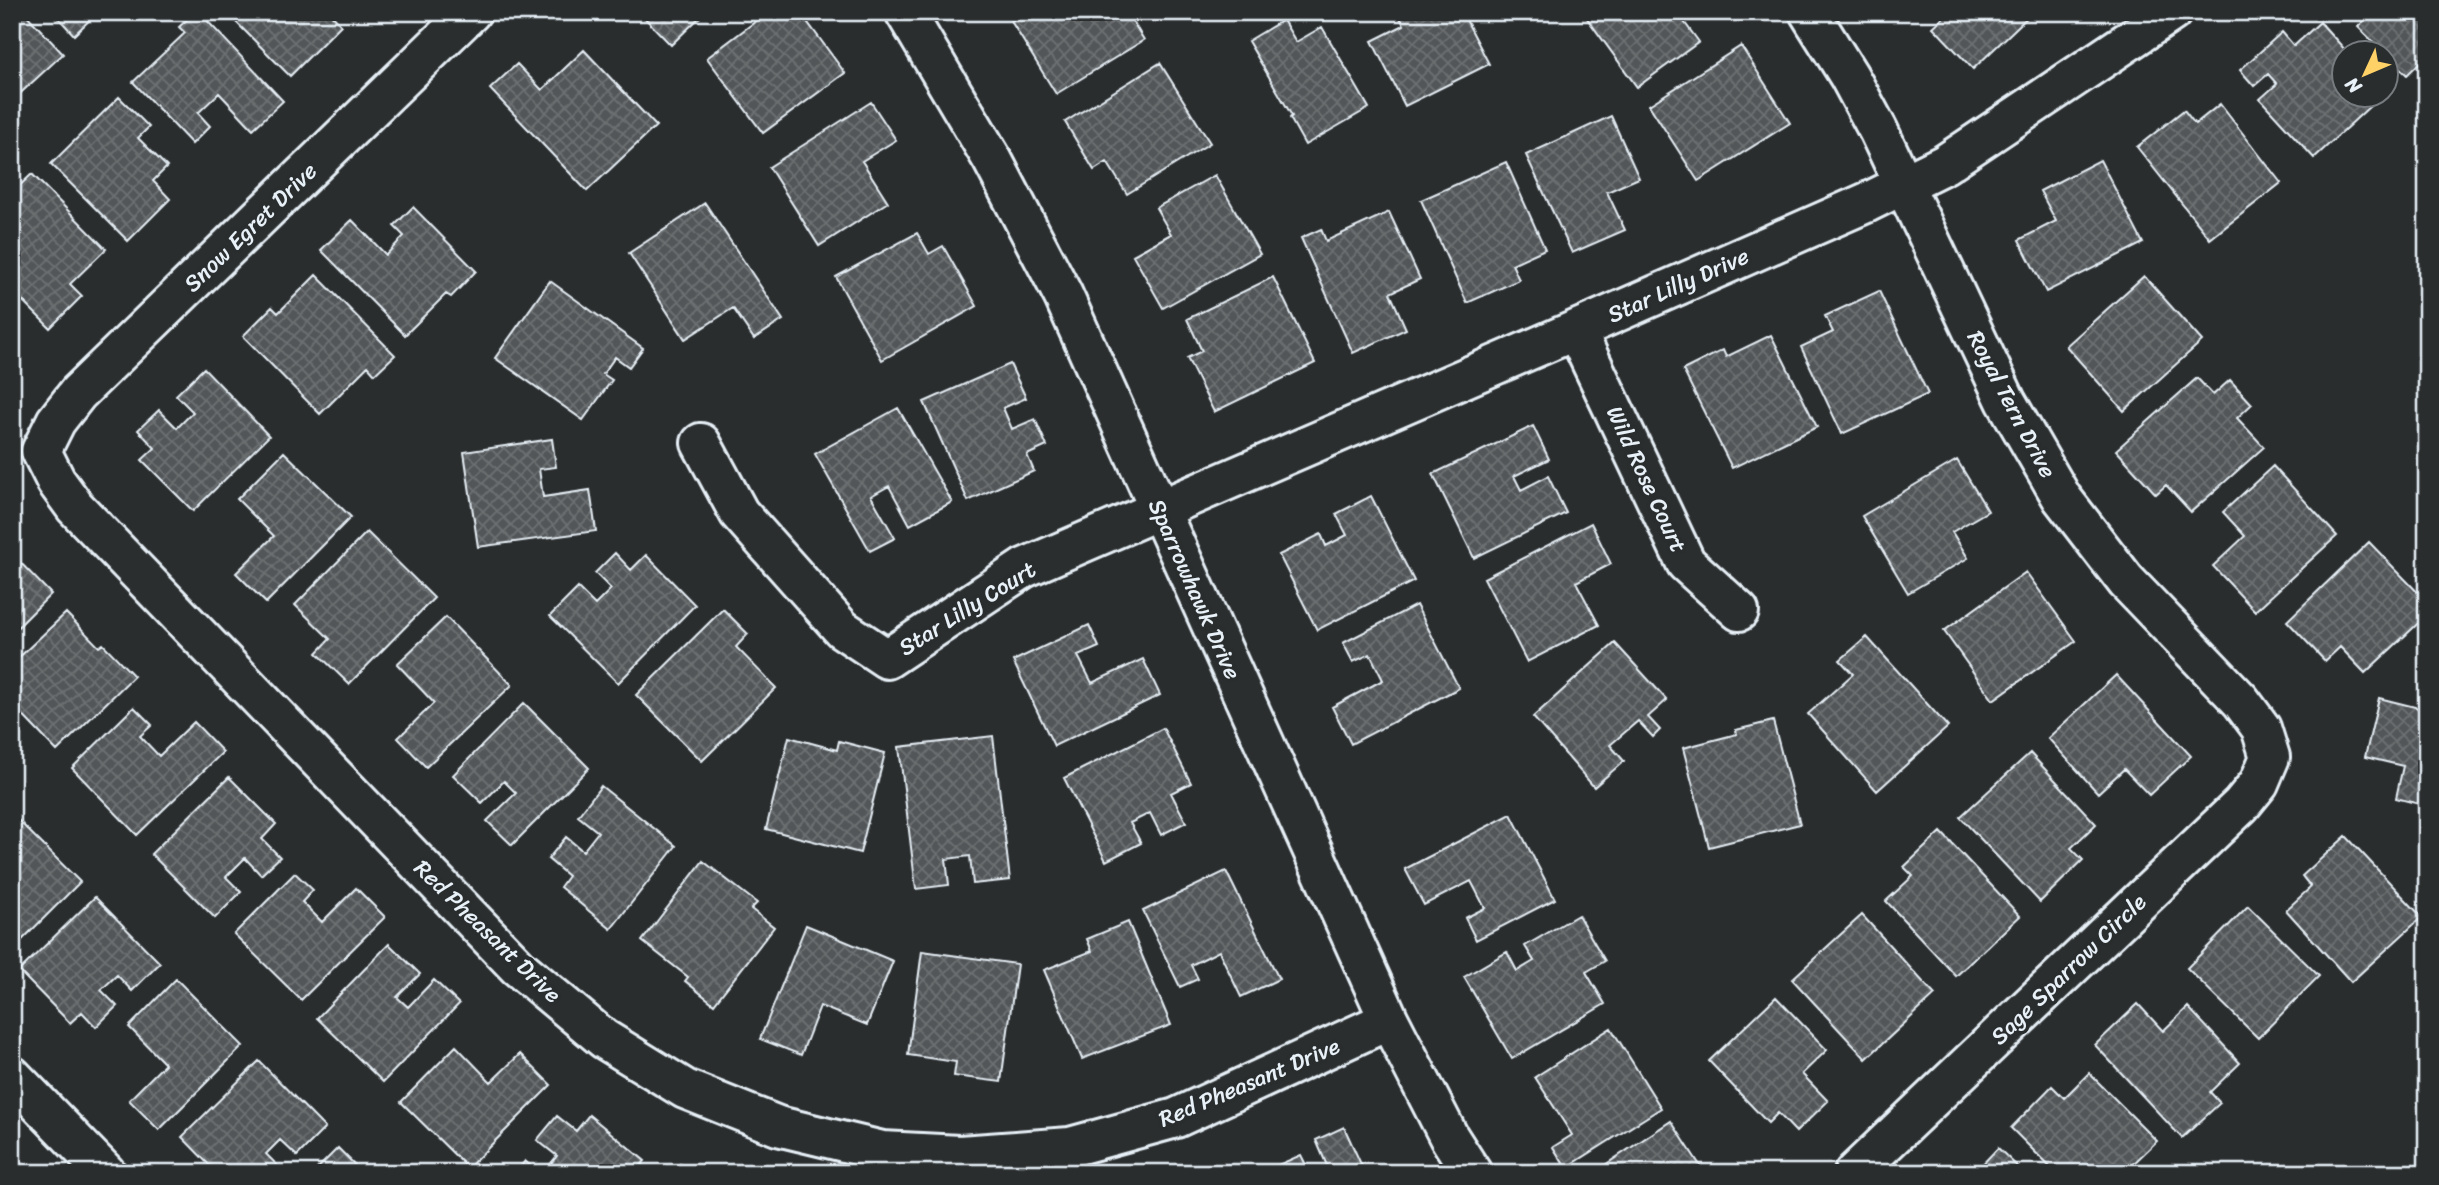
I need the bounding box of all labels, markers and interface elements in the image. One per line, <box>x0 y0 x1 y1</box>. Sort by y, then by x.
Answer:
north arrow <box>2330 38 2400 108</box>
text: N <box>2336 69 2370 102</box>
street label: Snow Egret Drive <box>173 152 327 303</box>
street label: Star Lilly Drive <box>1601 236 1756 335</box>
street label: Royal Tern Drive <box>1955 323 2068 486</box>
street label: Wild Rose Court <box>1595 399 1699 560</box>
street label: Sparrowhawk Drive <box>1136 492 1253 686</box>
street label: Star Lilly Court <box>890 550 1044 667</box>
street label: Red Pheasant Drive <box>404 849 572 1013</box>
street label: Sage Sparrow Circle <box>1980 883 2156 1055</box>
street label: Red Pheasant Drive <box>1152 1026 1346 1139</box>

